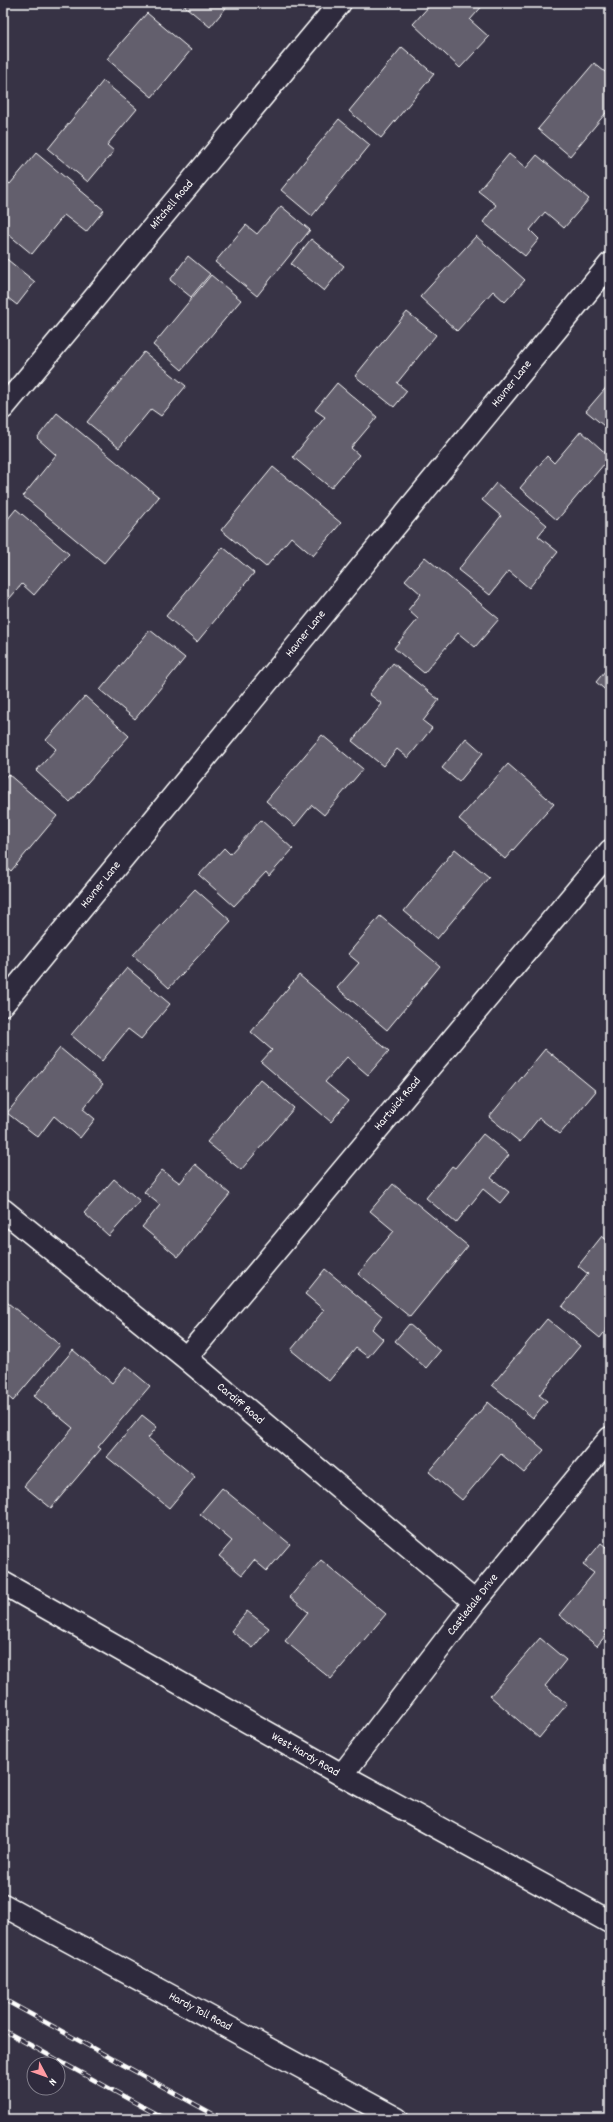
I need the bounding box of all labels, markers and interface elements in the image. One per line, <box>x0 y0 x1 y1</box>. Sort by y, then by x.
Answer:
street label: Mitchell Road <box>146 176 198 234</box>
street label: Havner Lane <box>488 357 536 411</box>
street label: Havner Lane <box>282 607 330 661</box>
street label: Havner Lane <box>77 858 125 912</box>
street label: Hartwick Road <box>370 1073 426 1135</box>
street label: Cardiff Road <box>213 1379 267 1429</box>
street label: Castledale Drive <box>443 1570 503 1640</box>
street label: West Hardy Road <box>268 1729 342 1781</box>
street label: Hardy Toll Road <box>165 1988 235 2036</box>
north arrow <box>26 2056 66 2096</box>
text: N <box>44 2074 60 2089</box>

